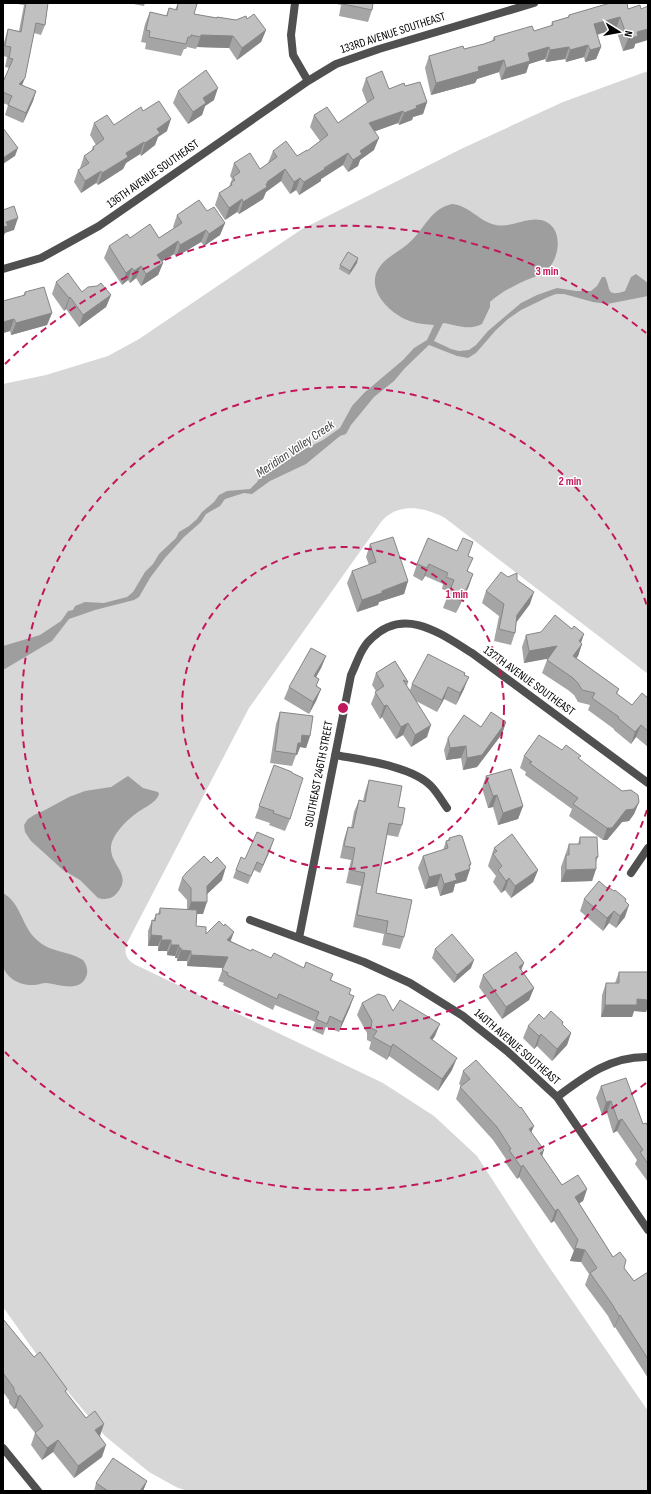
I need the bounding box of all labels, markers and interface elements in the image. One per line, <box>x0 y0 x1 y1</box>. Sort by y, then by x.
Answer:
street label: 133RD AVENUE SOUTHEAST <box>339 9 448 57</box>
north arrow <box>599 12 639 52</box>
text: N <box>621 30 635 38</box>
street label: 136TH AVENUE SOUTHEAST <box>104 136 202 211</box>
text: 3 min <box>536 264 558 279</box>
water label: Meridian Valley Creek <box>253 416 338 481</box>
text: 2 min <box>559 474 581 489</box>
text: 1 min <box>446 587 468 602</box>
street label: 137TH AVENUE SOUTHEAST <box>480 643 578 719</box>
centre of rings <box>336 701 350 715</box>
street label: SOUTHEAST 246TH STREET <box>301 719 337 828</box>
street label: 140TH AVENUE SOUTHEAST <box>471 1006 563 1088</box>

